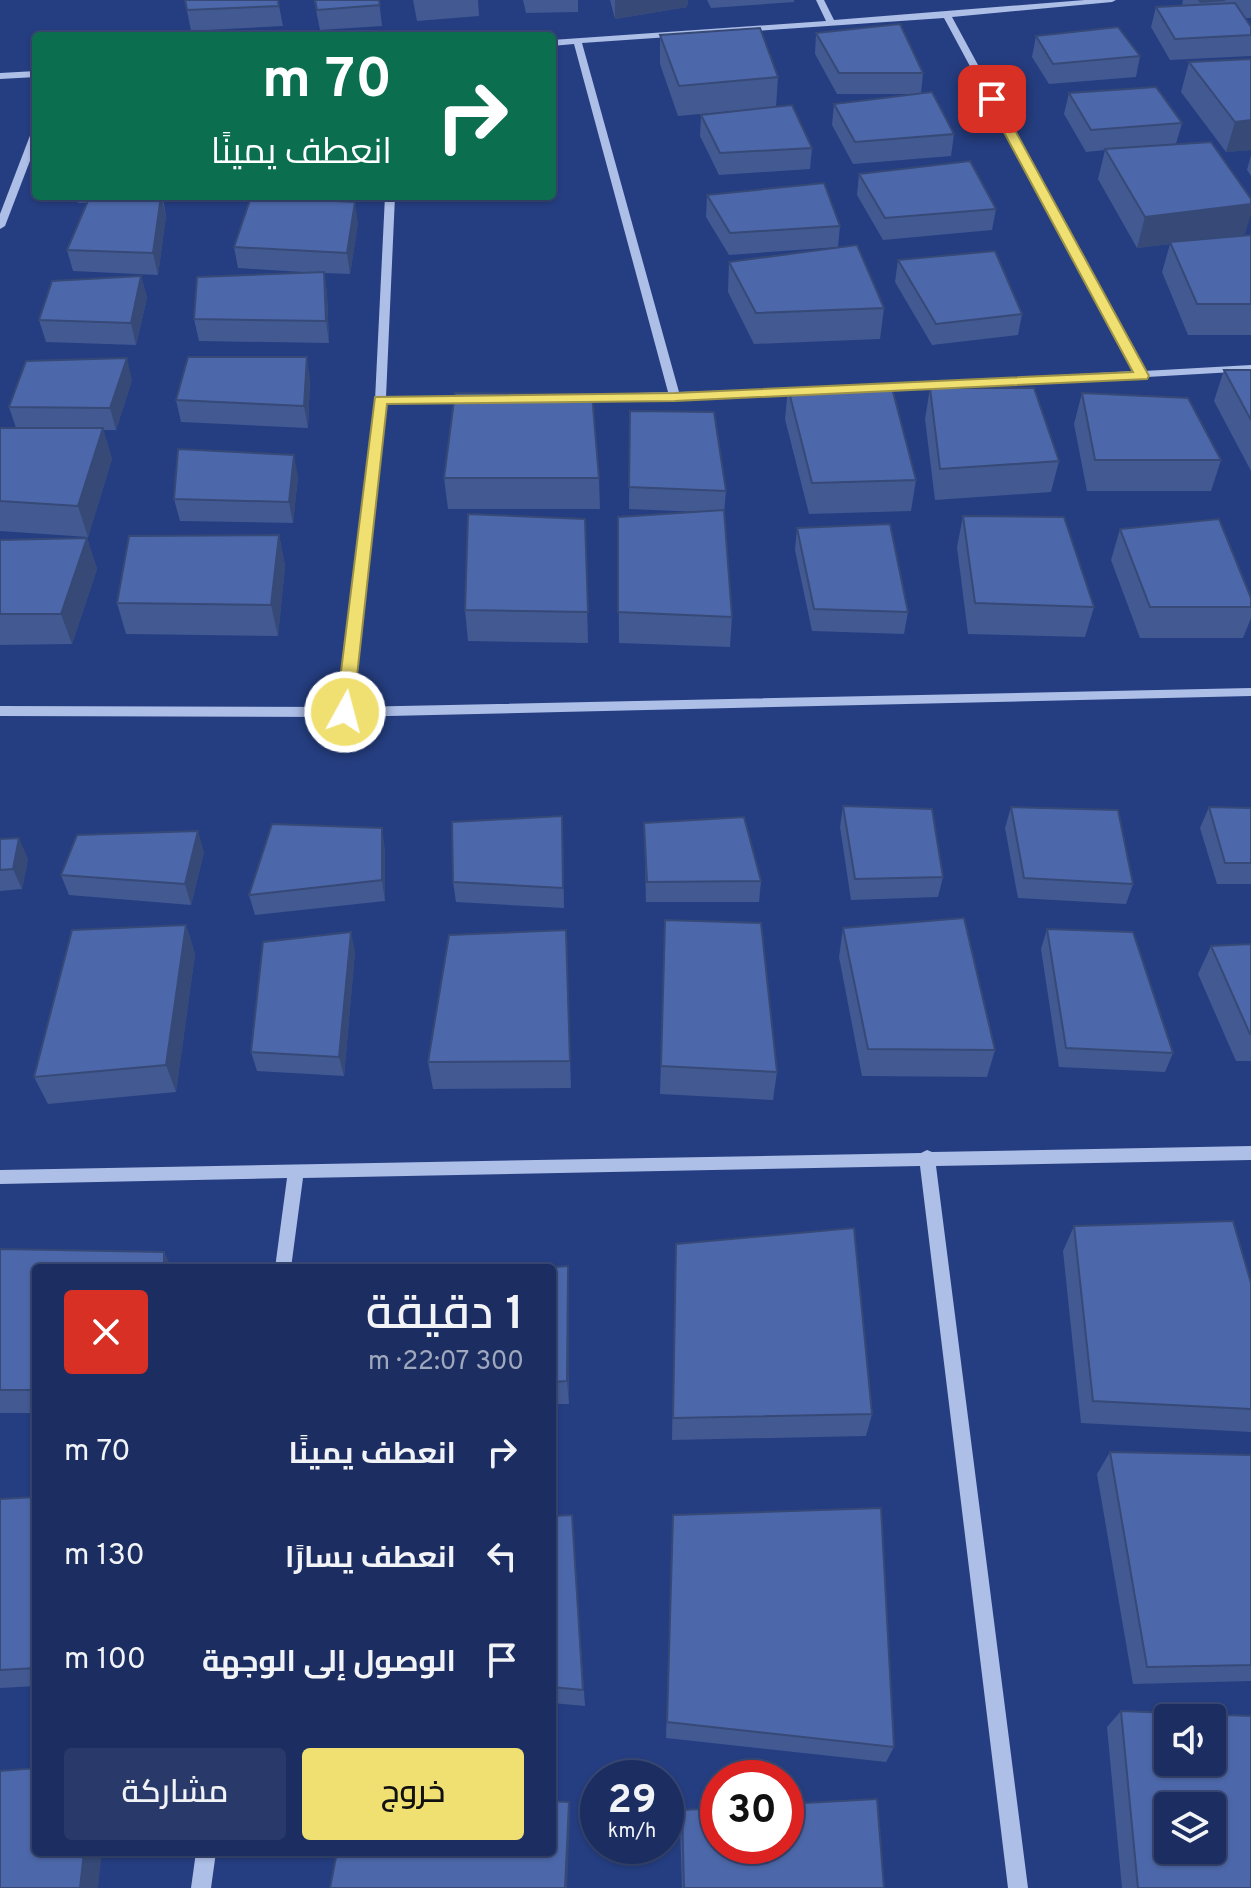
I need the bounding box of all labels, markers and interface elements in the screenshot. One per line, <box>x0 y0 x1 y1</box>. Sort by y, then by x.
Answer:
text: 70 m <box>262 47 392 117</box>
icon: right <box>420 64 524 168</box>
pin <box>958 65 1026 133</box>
icon: arrive <box>970 77 1014 121</box>
text: انعطف يمينًا <box>211 131 392 177</box>
position arrow <box>303 670 387 754</box>
text: 1 دقيقة <box>366 1286 524 1346</box>
button: close <box>64 1290 148 1374</box>
text: 300 m · 22:07 <box>368 1346 524 1379</box>
icon: right <box>480 1430 524 1474</box>
text: 70 m <box>64 1434 131 1471</box>
text: انعطف يمينًا <box>289 1437 456 1474</box>
icon: left <box>480 1534 524 1578</box>
text: 130 m <box>64 1538 145 1575</box>
text: انعطف يسارًا <box>285 1541 456 1578</box>
icon: arrive <box>480 1638 524 1682</box>
text: 100 m <box>64 1642 146 1679</box>
text: الوصول إلى الوجهة <box>202 1645 456 1682</box>
map controls <box>1154 1704 1226 1864</box>
button: sound <box>1154 1704 1226 1776</box>
button: مشاركة <box>64 1748 286 1840</box>
button: خروج <box>302 1748 524 1840</box>
speed limit sign: 30 <box>700 1760 804 1864</box>
text: 29 <box>607 1777 657 1827</box>
button: layers <box>1154 1792 1226 1864</box>
text: km/h <box>608 1819 656 1845</box>

